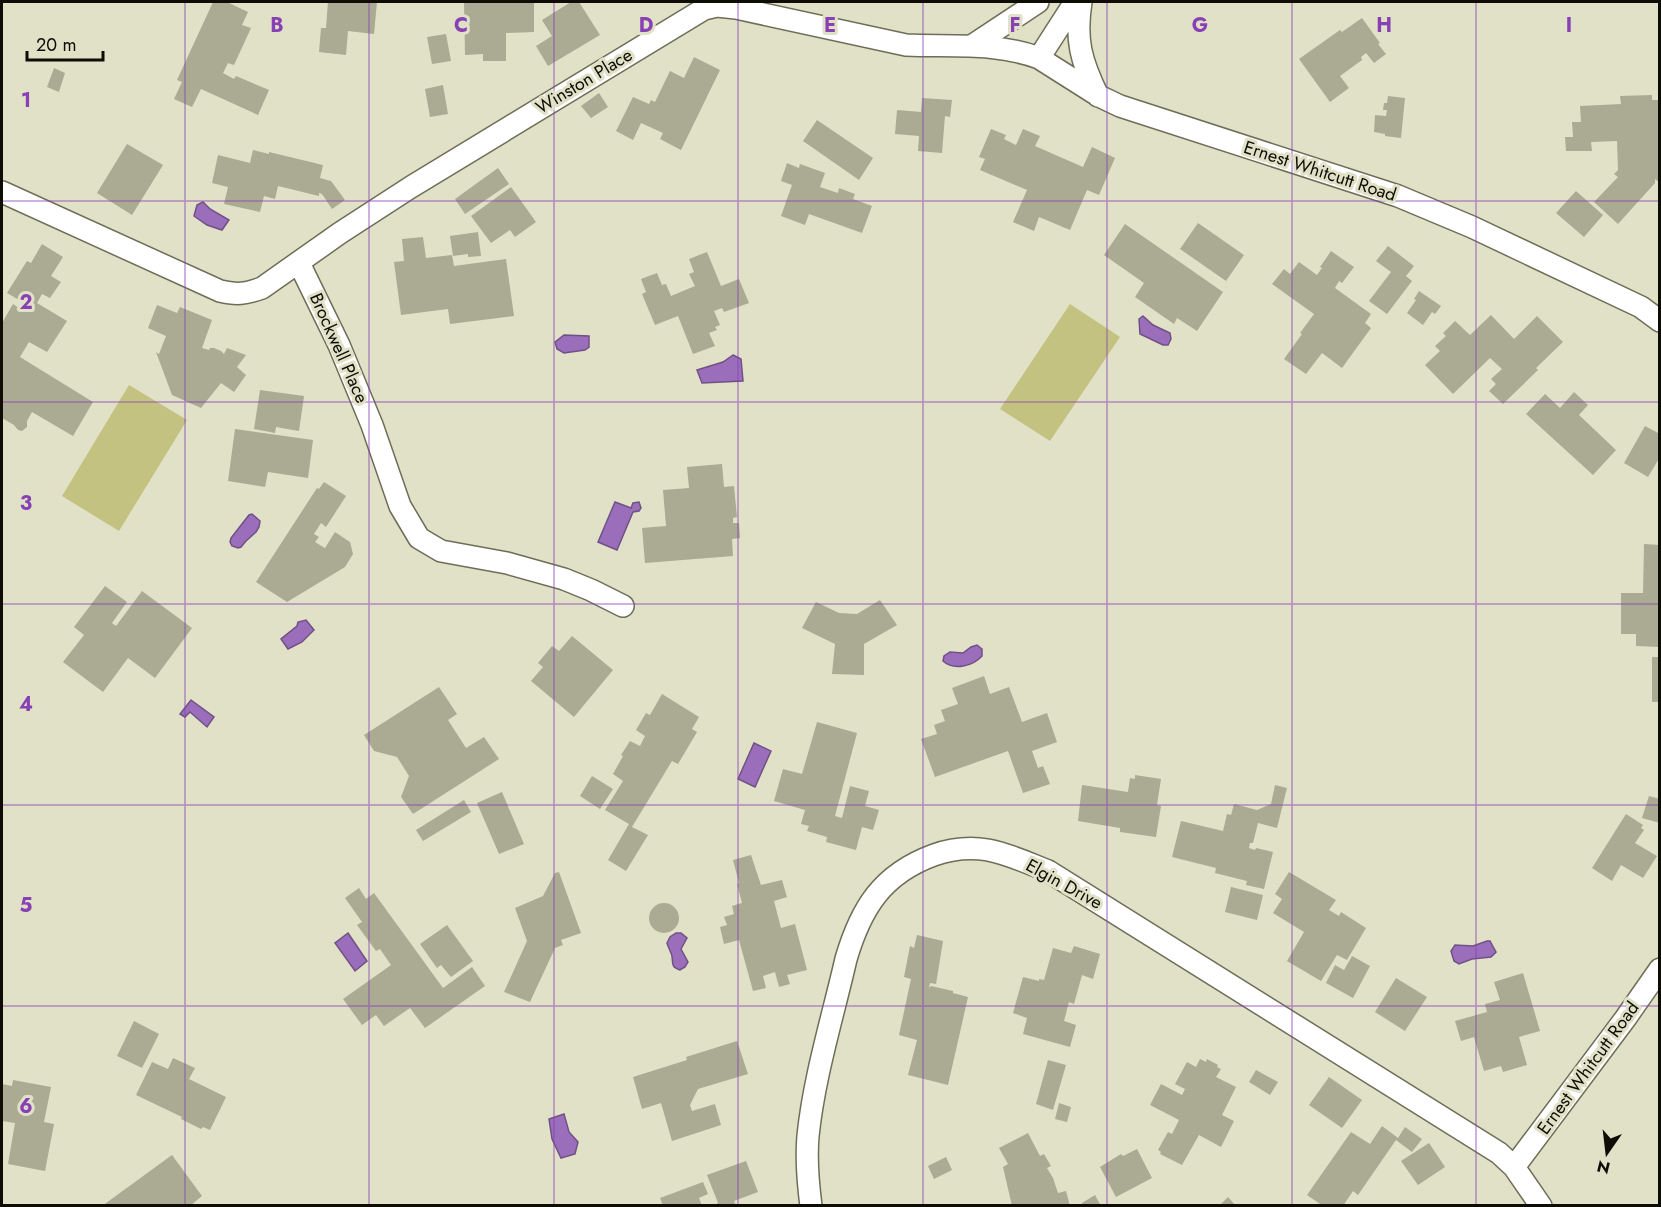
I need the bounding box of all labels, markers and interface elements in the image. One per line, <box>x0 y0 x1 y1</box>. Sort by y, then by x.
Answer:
text: B <box>270 11 284 40</box>
text: C <box>454 11 468 40</box>
text: D <box>639 11 653 40</box>
text: E <box>824 11 836 40</box>
text: F <box>1009 11 1021 40</box>
text: G <box>1192 11 1208 40</box>
text: H <box>1376 11 1392 40</box>
text: I <box>1566 11 1572 40</box>
scale bar <box>27 24 104 62</box>
text: 20 m <box>36 32 76 58</box>
street label: Winston Place <box>531 42 637 120</box>
text: 1 <box>21 86 31 115</box>
street label: Ernest Whitcutt Road <box>1240 134 1400 208</box>
text: 2 <box>19 288 33 317</box>
street label: Brockwell Place <box>303 289 375 407</box>
text: 3 <box>20 489 32 518</box>
text: 4 <box>19 690 33 719</box>
street label: Elgin Drive <box>1021 852 1107 916</box>
text: 5 <box>20 891 33 920</box>
street label: Ernest Whitcutt Road <box>1531 996 1645 1140</box>
text: 6 <box>19 1092 33 1121</box>
north arrow <box>1577 1123 1637 1183</box>
text: N <box>1595 1154 1612 1180</box>

